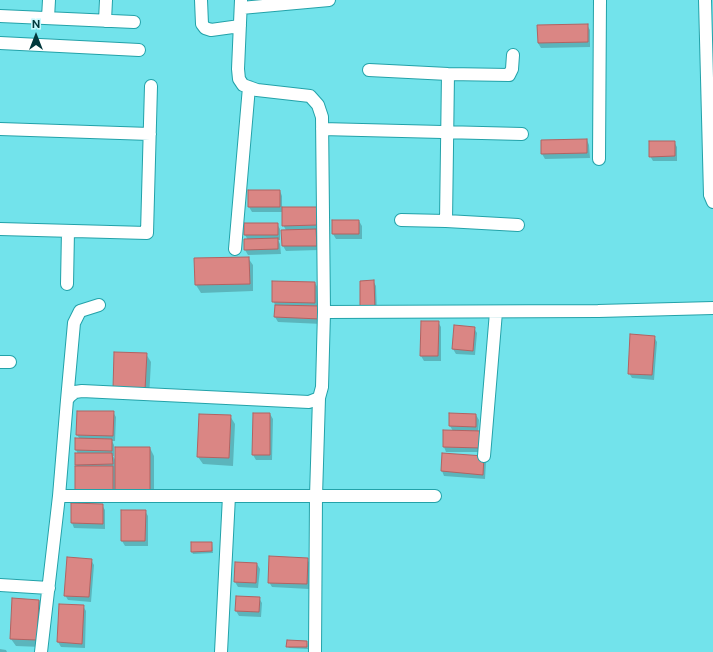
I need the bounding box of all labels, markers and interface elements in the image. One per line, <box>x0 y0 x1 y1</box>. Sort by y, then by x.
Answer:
north arrow <box>16 16 56 56</box>
text: N <box>32 18 40 30</box>

